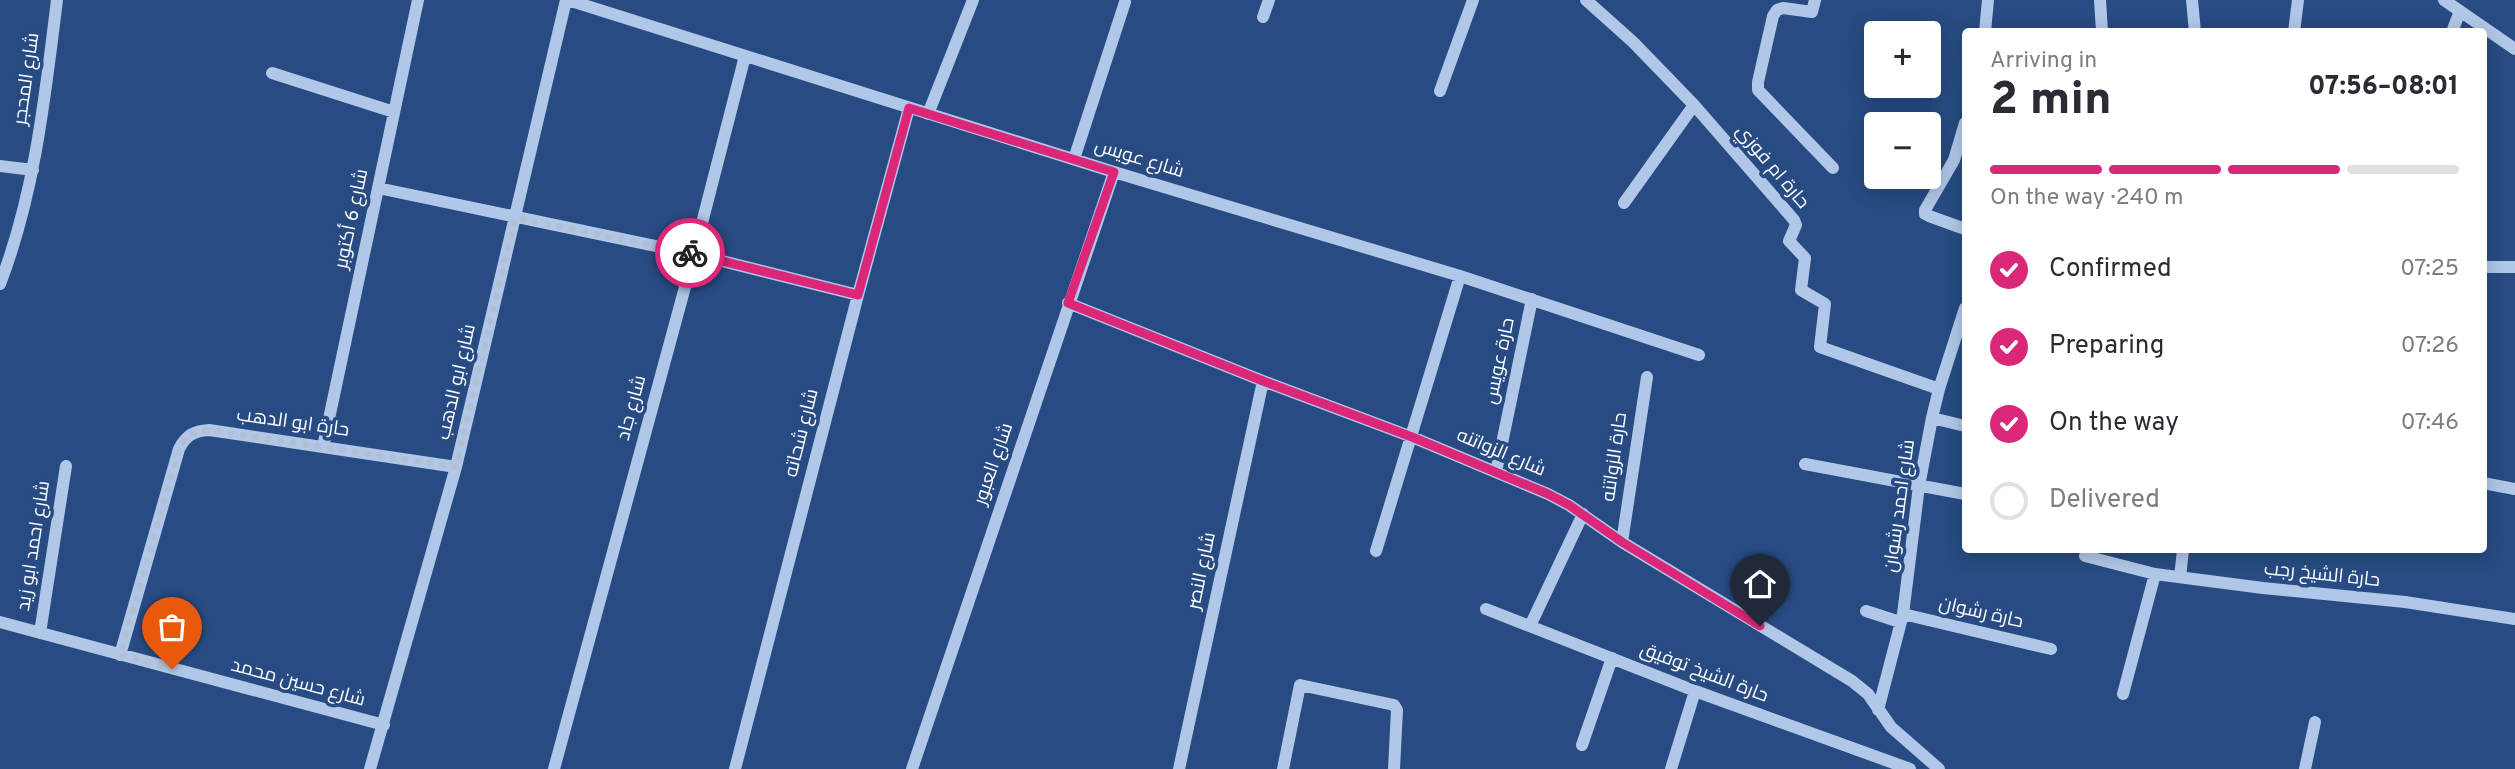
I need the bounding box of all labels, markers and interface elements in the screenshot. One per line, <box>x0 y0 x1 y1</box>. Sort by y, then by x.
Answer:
map controls <box>1864 21 1941 189</box>
button: + <box>1864 21 1941 98</box>
street label: شارع المحجر <box>9 31 45 128</box>
text: Arriving in <box>1990 47 2097 76</box>
text: 07:56–08:01 <box>2308 71 2459 104</box>
text: 2 min <box>1990 72 2112 131</box>
button: − <box>1864 112 1941 189</box>
street label: حارة ام فوزي <box>1729 120 1814 215</box>
street label: شارع عويس <box>1091 134 1187 184</box>
street label: شارع 6 أكتوبر <box>329 167 374 272</box>
text: On the way · 240 m <box>1990 184 2184 213</box>
courier <box>655 218 725 288</box>
icon: bike <box>671 234 709 272</box>
icon: check <box>1990 251 2028 289</box>
text: Confirmed <box>2049 253 2172 286</box>
text: 07:25 <box>2400 255 2459 284</box>
street label: حارة عويس <box>1479 316 1521 406</box>
street label: شارع ابو الدهب <box>432 322 482 442</box>
icon: check <box>1990 328 2028 366</box>
text: Preparing <box>2049 330 2164 363</box>
text: 07:26 <box>2401 332 2459 361</box>
street label: شارع جاد <box>612 373 652 443</box>
street label: شارع شحاته <box>779 386 825 480</box>
street label: حارة ابو الدهب <box>235 403 351 443</box>
icon: check <box>1990 405 2028 443</box>
text: On the way <box>2049 407 2179 440</box>
text: 07:46 <box>2401 409 2459 438</box>
street label: حارة الزواتنه <box>1597 411 1633 503</box>
street label: شارع العبور <box>968 420 1019 509</box>
street label: شارع الزواتنه <box>1453 424 1549 482</box>
street label: شارع احمد رشوان <box>1879 438 1921 574</box>
street label: شارع احمد ابو زيد <box>12 479 56 613</box>
text: Delivered <box>2049 484 2160 517</box>
street label: شارع النصر <box>1182 530 1222 613</box>
pin <box>1730 554 1790 626</box>
street label: حارة الشيخ رجب <box>2263 557 2381 593</box>
icon: home <box>1741 565 1779 603</box>
street label: حارة رشوان <box>1936 592 2026 634</box>
pin <box>142 597 202 669</box>
icon: bag <box>153 608 191 646</box>
street label: حارة الشيخ توفيق <box>1636 638 1772 708</box>
street label: شارع حسين محمد <box>228 654 368 712</box>

